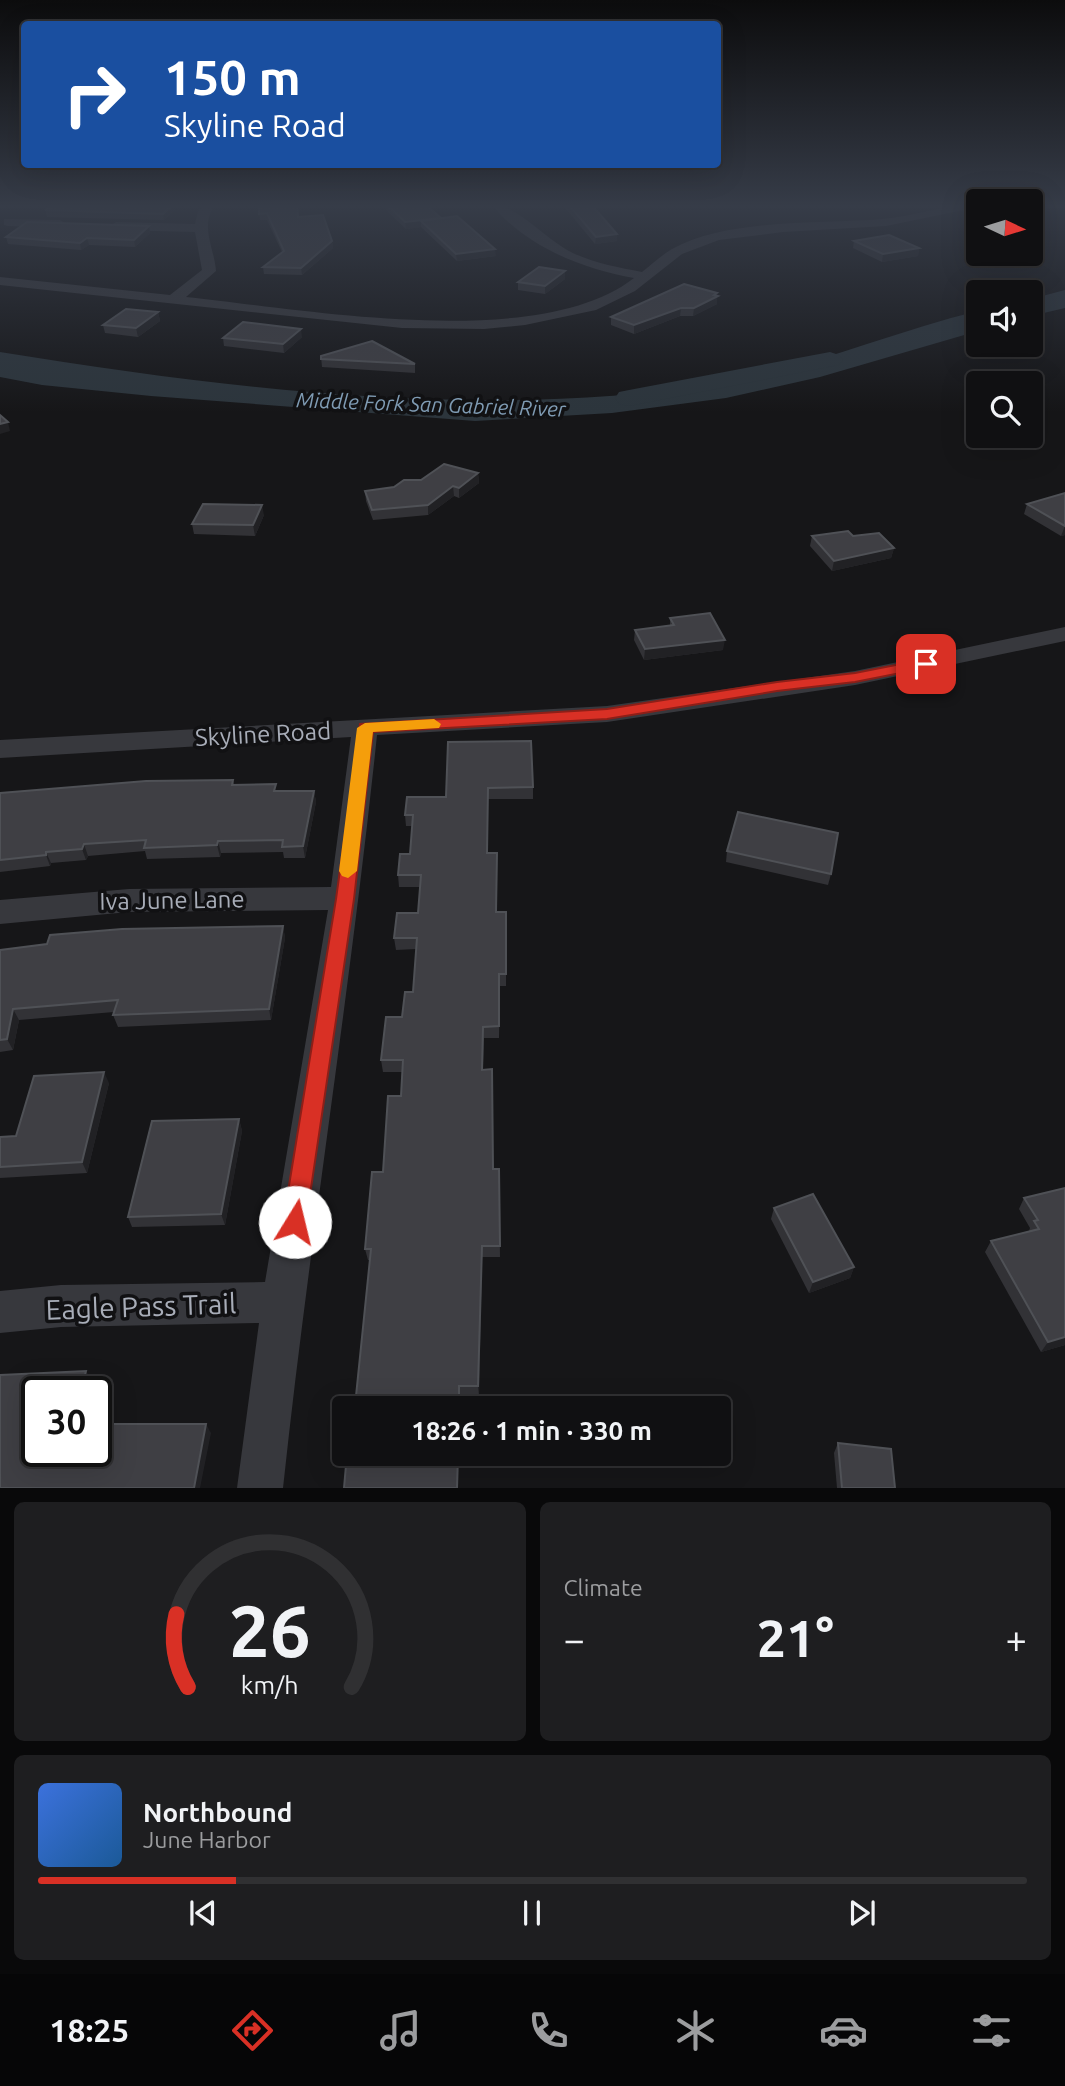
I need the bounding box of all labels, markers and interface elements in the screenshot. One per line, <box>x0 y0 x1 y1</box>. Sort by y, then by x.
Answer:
icon: right <box>49 49 140 140</box>
text: 150 m <box>164 49 301 104</box>
text: Skyline Road <box>164 107 346 143</box>
north arrow <box>966 189 1043 266</box>
map controls <box>966 189 1043 448</box>
button: sound <box>966 280 1043 357</box>
button: search <box>966 371 1043 448</box>
water label: Middle Fork San Gabriel River <box>296 387 567 421</box>
pin <box>896 634 956 694</box>
icon: arrive <box>907 645 945 683</box>
street label: Skyline Road <box>194 717 332 751</box>
street label: Iva June Lane <box>99 885 245 915</box>
position arrow <box>258 1185 332 1259</box>
street label: Eagle Pass Trail <box>45 1287 237 1325</box>
speed limit sign: 30 <box>21 1376 112 1467</box>
text: 18:26 · 1 min · 330 m <box>411 1416 652 1445</box>
text: Climate <box>564 1575 643 1600</box>
text: 26 <box>229 1590 311 1672</box>
text: 21° <box>757 1609 834 1667</box>
text: − <box>564 1618 585 1660</box>
text: + <box>1006 1618 1027 1660</box>
text: km/h <box>241 1671 299 1699</box>
text: Northbound <box>143 1798 292 1827</box>
text: June Harbor <box>143 1827 271 1852</box>
icon: previous <box>184 1894 222 1932</box>
icon: pause <box>513 1894 551 1932</box>
icon: next <box>843 1894 881 1932</box>
icon: directions <box>228 2006 277 2055</box>
icon: music <box>376 2006 425 2055</box>
icon: phone <box>524 2006 573 2055</box>
icon: climate <box>671 2006 720 2055</box>
icon: car <box>819 2006 868 2055</box>
icon: filters <box>967 2006 1016 2055</box>
text: 18:25 <box>49 2012 129 2048</box>

